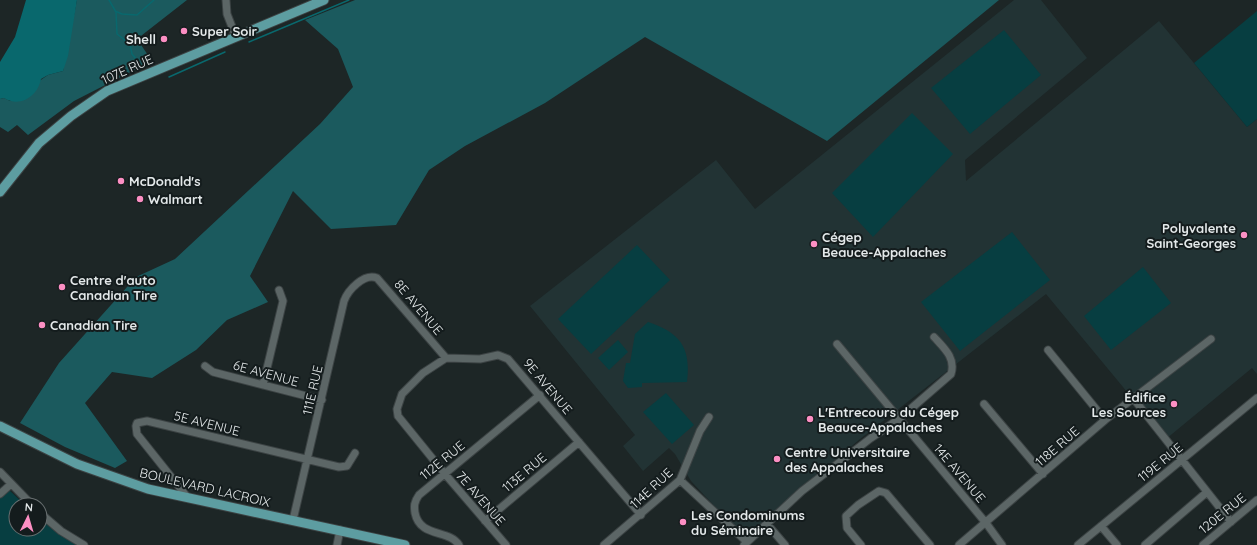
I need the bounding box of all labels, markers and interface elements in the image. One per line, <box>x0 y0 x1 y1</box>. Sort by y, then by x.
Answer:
place label: Super Soir <box>192 23 257 39</box>
marker: Super Soir <box>179 26 189 36</box>
place label: Shell <box>126 31 156 47</box>
marker: Shell <box>159 34 169 44</box>
street label: 107E RUE <box>99 51 155 87</box>
place label: McDonald's <box>129 173 200 189</box>
marker: McDonald's <box>116 176 126 186</box>
place label: Walmart <box>148 191 203 207</box>
marker: Walmart <box>135 194 145 204</box>
place label: Polyvalente Saint-Georges <box>1147 220 1236 251</box>
place label: Cégep Beauce-Appalaches <box>822 229 946 260</box>
marker: Polyvalente Saint-Georges <box>1239 230 1249 240</box>
marker: Cégep Beauce-Appalaches <box>809 239 819 249</box>
place label: Centre d'auto Canadian Tire <box>70 272 158 303</box>
street label: 8E AVENUE <box>391 276 447 338</box>
marker: Centre d'auto Canadian Tire <box>57 282 67 292</box>
place label: Canadian Tire <box>50 317 138 333</box>
marker: Canadian Tire <box>37 320 47 330</box>
street label: 9E AVENUE <box>520 355 576 417</box>
street label: 6E AVENUE <box>231 357 301 389</box>
street label: 111E RUE <box>299 364 325 416</box>
place label: Édifice Les Sources <box>1092 389 1166 420</box>
marker: Édifice Les Sources <box>1169 399 1179 409</box>
place label: L'Entrecours du Cégep Beauce-Appalaches <box>818 404 959 435</box>
street label: 5E AVENUE <box>172 407 242 439</box>
marker: L'Entrecours du Cégep Beauce-Appalaches <box>805 414 815 424</box>
street label: 118E RUE <box>1032 423 1082 469</box>
street label: 112E RUE <box>416 437 468 483</box>
street label: 119E RUE <box>1134 439 1186 485</box>
street label: 14E AVENUE <box>931 440 989 506</box>
place label: Centre Universitaire des Appalaches <box>785 444 910 475</box>
street label: 113E RUE <box>499 449 549 495</box>
marker: Centre Universitaire des Appalaches <box>772 454 782 464</box>
street label: BOULEVARD LACROIX <box>138 464 272 510</box>
street label: 114E RUE <box>626 464 676 512</box>
street label: 7E AVENUE <box>453 467 509 529</box>
street label: 120E RUE <box>1195 489 1249 537</box>
north arrow <box>8 497 48 537</box>
text: N <box>24 500 34 514</box>
place label: Les Condominums du Séminaire <box>691 507 805 538</box>
marker: Les Condominums du Séminaire <box>678 517 688 527</box>

